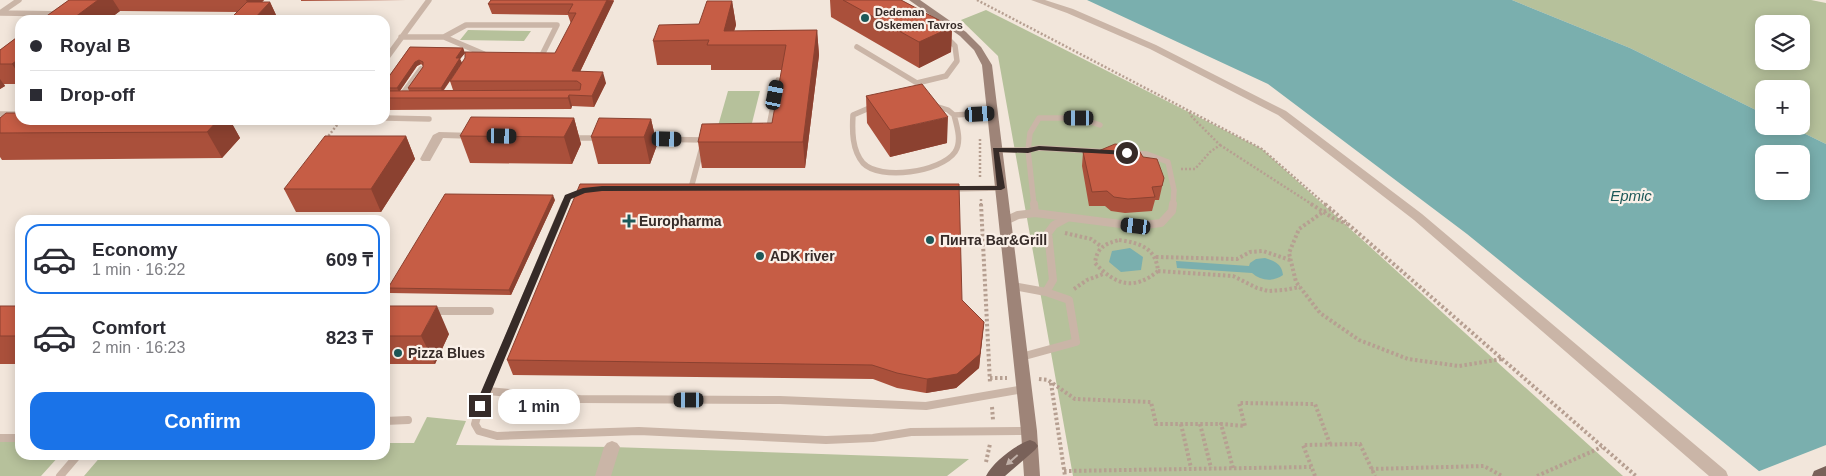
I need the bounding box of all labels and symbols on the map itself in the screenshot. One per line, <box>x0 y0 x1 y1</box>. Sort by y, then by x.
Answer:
place label: Dedeman Oskemen Tavros <box>875 6 963 31</box>
marker: Dedeman Oskemen Tavros <box>859 12 871 24</box>
car <box>764 79 785 111</box>
car <box>964 106 995 122</box>
car <box>1064 111 1094 126</box>
car <box>486 128 517 144</box>
car <box>651 131 682 147</box>
route start <box>1116 142 1138 164</box>
water label: Ертіс <box>1610 187 1652 204</box>
place label: Europharma <box>639 213 722 229</box>
marker: Europharma <box>623 215 635 227</box>
car <box>1120 217 1151 235</box>
place label: Пинта Bar&Grill <box>940 232 1047 248</box>
marker: Пинта Bar&Grill <box>924 234 936 246</box>
place label: ADK river <box>770 248 835 264</box>
marker: ADK river <box>754 250 766 262</box>
place label: Pizza Blues <box>408 345 485 361</box>
marker: Pizza Blues <box>392 347 404 359</box>
callout: 1 min <box>498 388 580 424</box>
car <box>674 393 704 408</box>
route end <box>469 395 491 417</box>
one-way arrow <box>1006 454 1018 466</box>

